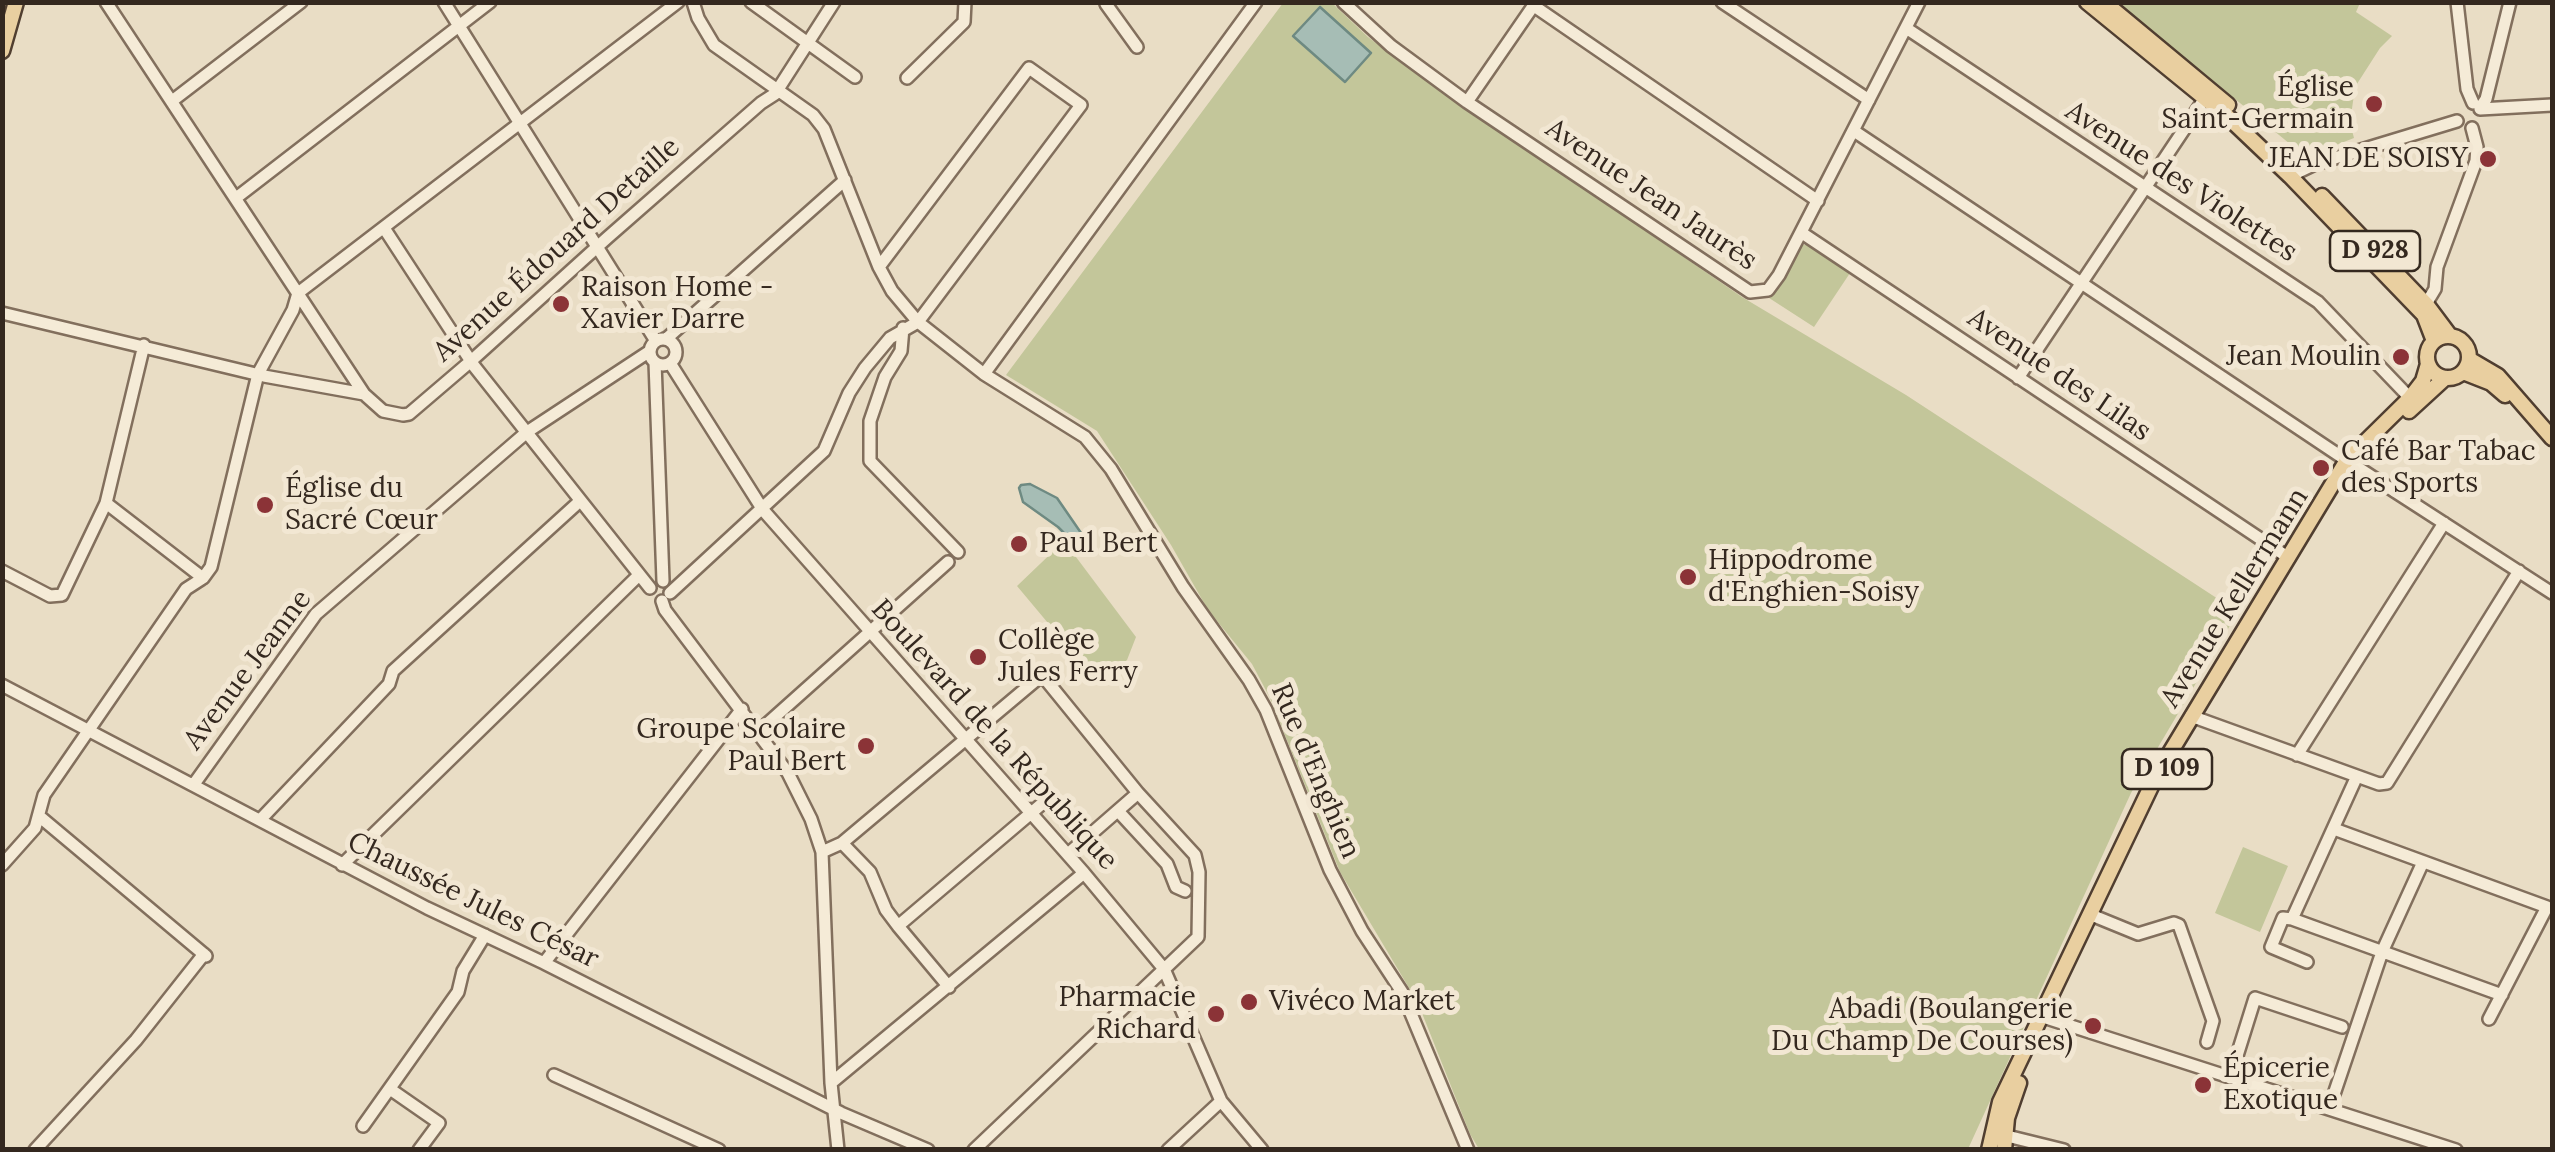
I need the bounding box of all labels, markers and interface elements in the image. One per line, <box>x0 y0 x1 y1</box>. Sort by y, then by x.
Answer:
place label: Église Saint-Germain <box>2162 71 2354 137</box>
marker: Église Saint-Germain <box>2363 93 2385 115</box>
street label: Avenue des Violettes <box>2059 95 2303 269</box>
street label: Avenue Jean Jaurès <box>1539 112 1763 278</box>
street label: Avenue Édouard Detaille <box>427 131 687 369</box>
place label: JEAN DE SOISY <box>2268 142 2468 176</box>
marker: JEAN DE SOISY <box>2477 148 2499 170</box>
road number: D 928 <box>2330 231 2420 271</box>
place label: Raison Home - Xavier Darre <box>581 271 773 337</box>
marker: Raison Home - Xavier Darre <box>550 293 572 315</box>
street label: Avenue des Lilas <box>1961 301 2157 449</box>
place label: Jean Moulin <box>2226 340 2381 374</box>
marker: Jean Moulin <box>2390 346 2412 368</box>
place label: Café Bar Tabac des Sports <box>2341 435 2536 501</box>
marker: Café Bar Tabac des Sports <box>2310 457 2332 479</box>
place label: Église du Sacré Cœur <box>285 472 438 538</box>
street label: Avenue Kellermann <box>2154 482 2316 714</box>
marker: Église du Sacré Cœur <box>254 494 276 516</box>
place label: Paul Bert <box>1039 527 1157 561</box>
marker: Paul Bert <box>1008 533 1030 555</box>
place label: Hippodrome d'Enghien-Soisy <box>1708 544 1919 610</box>
marker: Hippodrome d'Enghien-Soisy <box>1677 566 1699 588</box>
street label: Avenue Jeanne <box>177 584 319 756</box>
street label: Boulevard de la République <box>864 593 1124 877</box>
place label: Collège Jules Ferry <box>998 624 1138 690</box>
marker: Collège Jules Ferry <box>967 646 989 668</box>
street label: Rue d'Enghien <box>1263 678 1367 864</box>
place label: Groupe Scolaire Paul Bert <box>636 713 846 779</box>
marker: Groupe Scolaire Paul Bert <box>855 735 877 757</box>
road number: D 109 <box>2122 749 2212 789</box>
street label: Chaussée Jules César <box>342 826 604 976</box>
place label: Pharmacie Richard <box>1058 981 1196 1047</box>
place label: Vivéco Market <box>1269 985 1455 1019</box>
marker: Vivéco Market <box>1238 991 1260 1013</box>
place label: Abadi (Boulangerie Du Champ De Courses) <box>1771 993 2073 1059</box>
marker: Pharmacie Richard <box>1205 1003 1227 1025</box>
marker: Abadi (Boulangerie Du Champ De Courses) <box>2082 1015 2104 1037</box>
place label: Épicerie Exotique <box>2223 1052 2338 1118</box>
marker: Épicerie Exotique <box>2192 1074 2214 1096</box>

